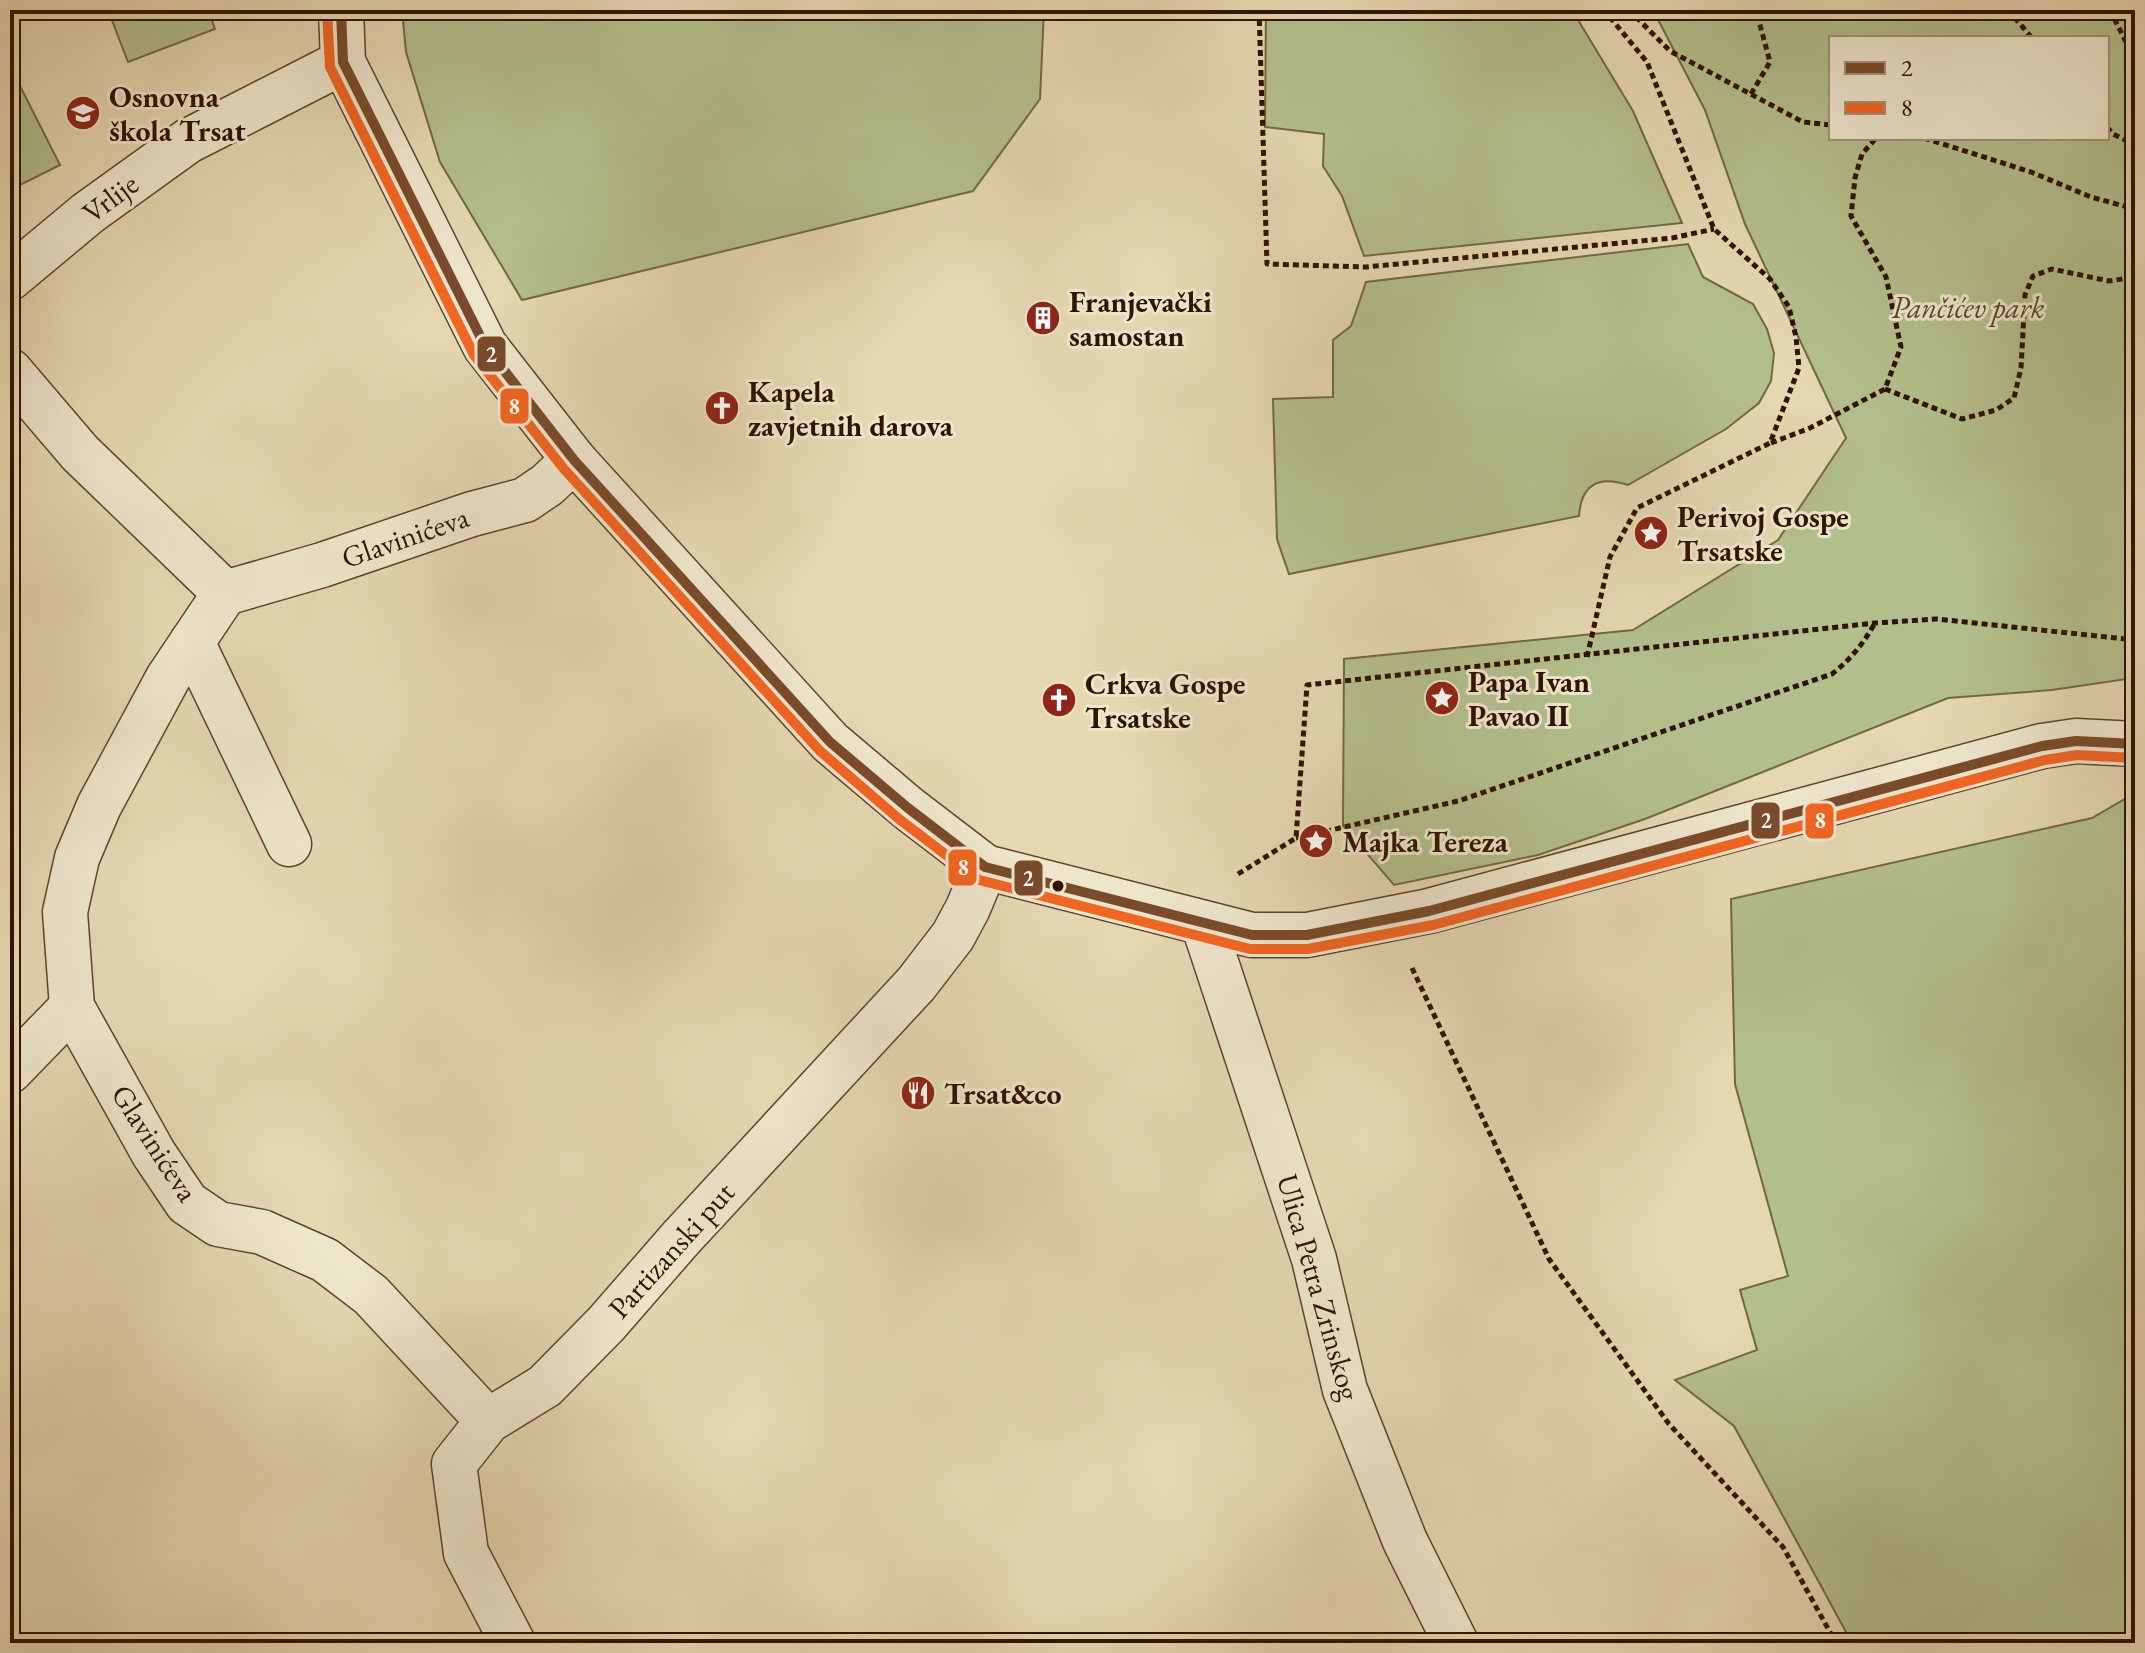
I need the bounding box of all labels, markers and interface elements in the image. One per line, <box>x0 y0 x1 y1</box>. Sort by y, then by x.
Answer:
legend <box>1829 36 2109 140</box>
text: 2 <box>1901 52 1913 83</box>
place label: Osnovna škola Trsat <box>109 77 246 150</box>
text: 8 <box>1901 92 1913 123</box>
school or university icon: Osnovna škola Trsat <box>64 94 102 132</box>
street label: Vrlije <box>74 164 146 232</box>
place label: Franjevački samostan <box>1069 282 1212 355</box>
park label: Pančićev park <box>1892 288 2045 327</box>
building icon: Franjevački samostan <box>1024 299 1062 337</box>
line badge: 2 <box>476 335 507 373</box>
text: 2 <box>485 340 497 369</box>
place label: Kapela zavjetnih darova <box>748 372 954 445</box>
line badge: 8 <box>499 387 530 425</box>
church icon: Kapela zavjetnih darova <box>703 389 741 427</box>
text: 8 <box>508 392 520 421</box>
street label: Glavinićeva <box>336 497 474 577</box>
place label: Perivoj Gospe Trsatske <box>1677 497 1849 570</box>
place icon: Perivoj Gospe Trsatske <box>1632 514 1670 552</box>
place label: Papa Ivan Pavao II <box>1468 662 1590 735</box>
place label: Crkva Gospe Trsatske <box>1085 664 1246 737</box>
place icon: Papa Ivan Pavao II <box>1423 679 1461 717</box>
church icon: Crkva Gospe Trsatske <box>1040 681 1078 719</box>
line badge: 2 <box>1750 801 1781 840</box>
line badge: 8 <box>1804 802 1835 840</box>
text: 2 <box>1760 806 1772 835</box>
text: 8 <box>1814 806 1826 835</box>
place icon: Majka Tereza <box>1297 822 1335 860</box>
place label: Majka Tereza <box>1342 822 1509 861</box>
line badge: 8 <box>947 848 978 887</box>
text: 8 <box>957 853 969 882</box>
line badge: 2 <box>1013 859 1044 897</box>
text: 2 <box>1022 864 1034 893</box>
unlabelled marker <box>1050 878 1066 894</box>
restaurant icon: Trsat&co <box>899 1074 937 1112</box>
place label: Trsat&co <box>944 1074 1062 1113</box>
street label: Glavinićeva <box>103 1077 207 1209</box>
street label: Ulica Petra Zrinskog <box>1268 1169 1370 1406</box>
street label: Partizanski put <box>599 1173 743 1327</box>

